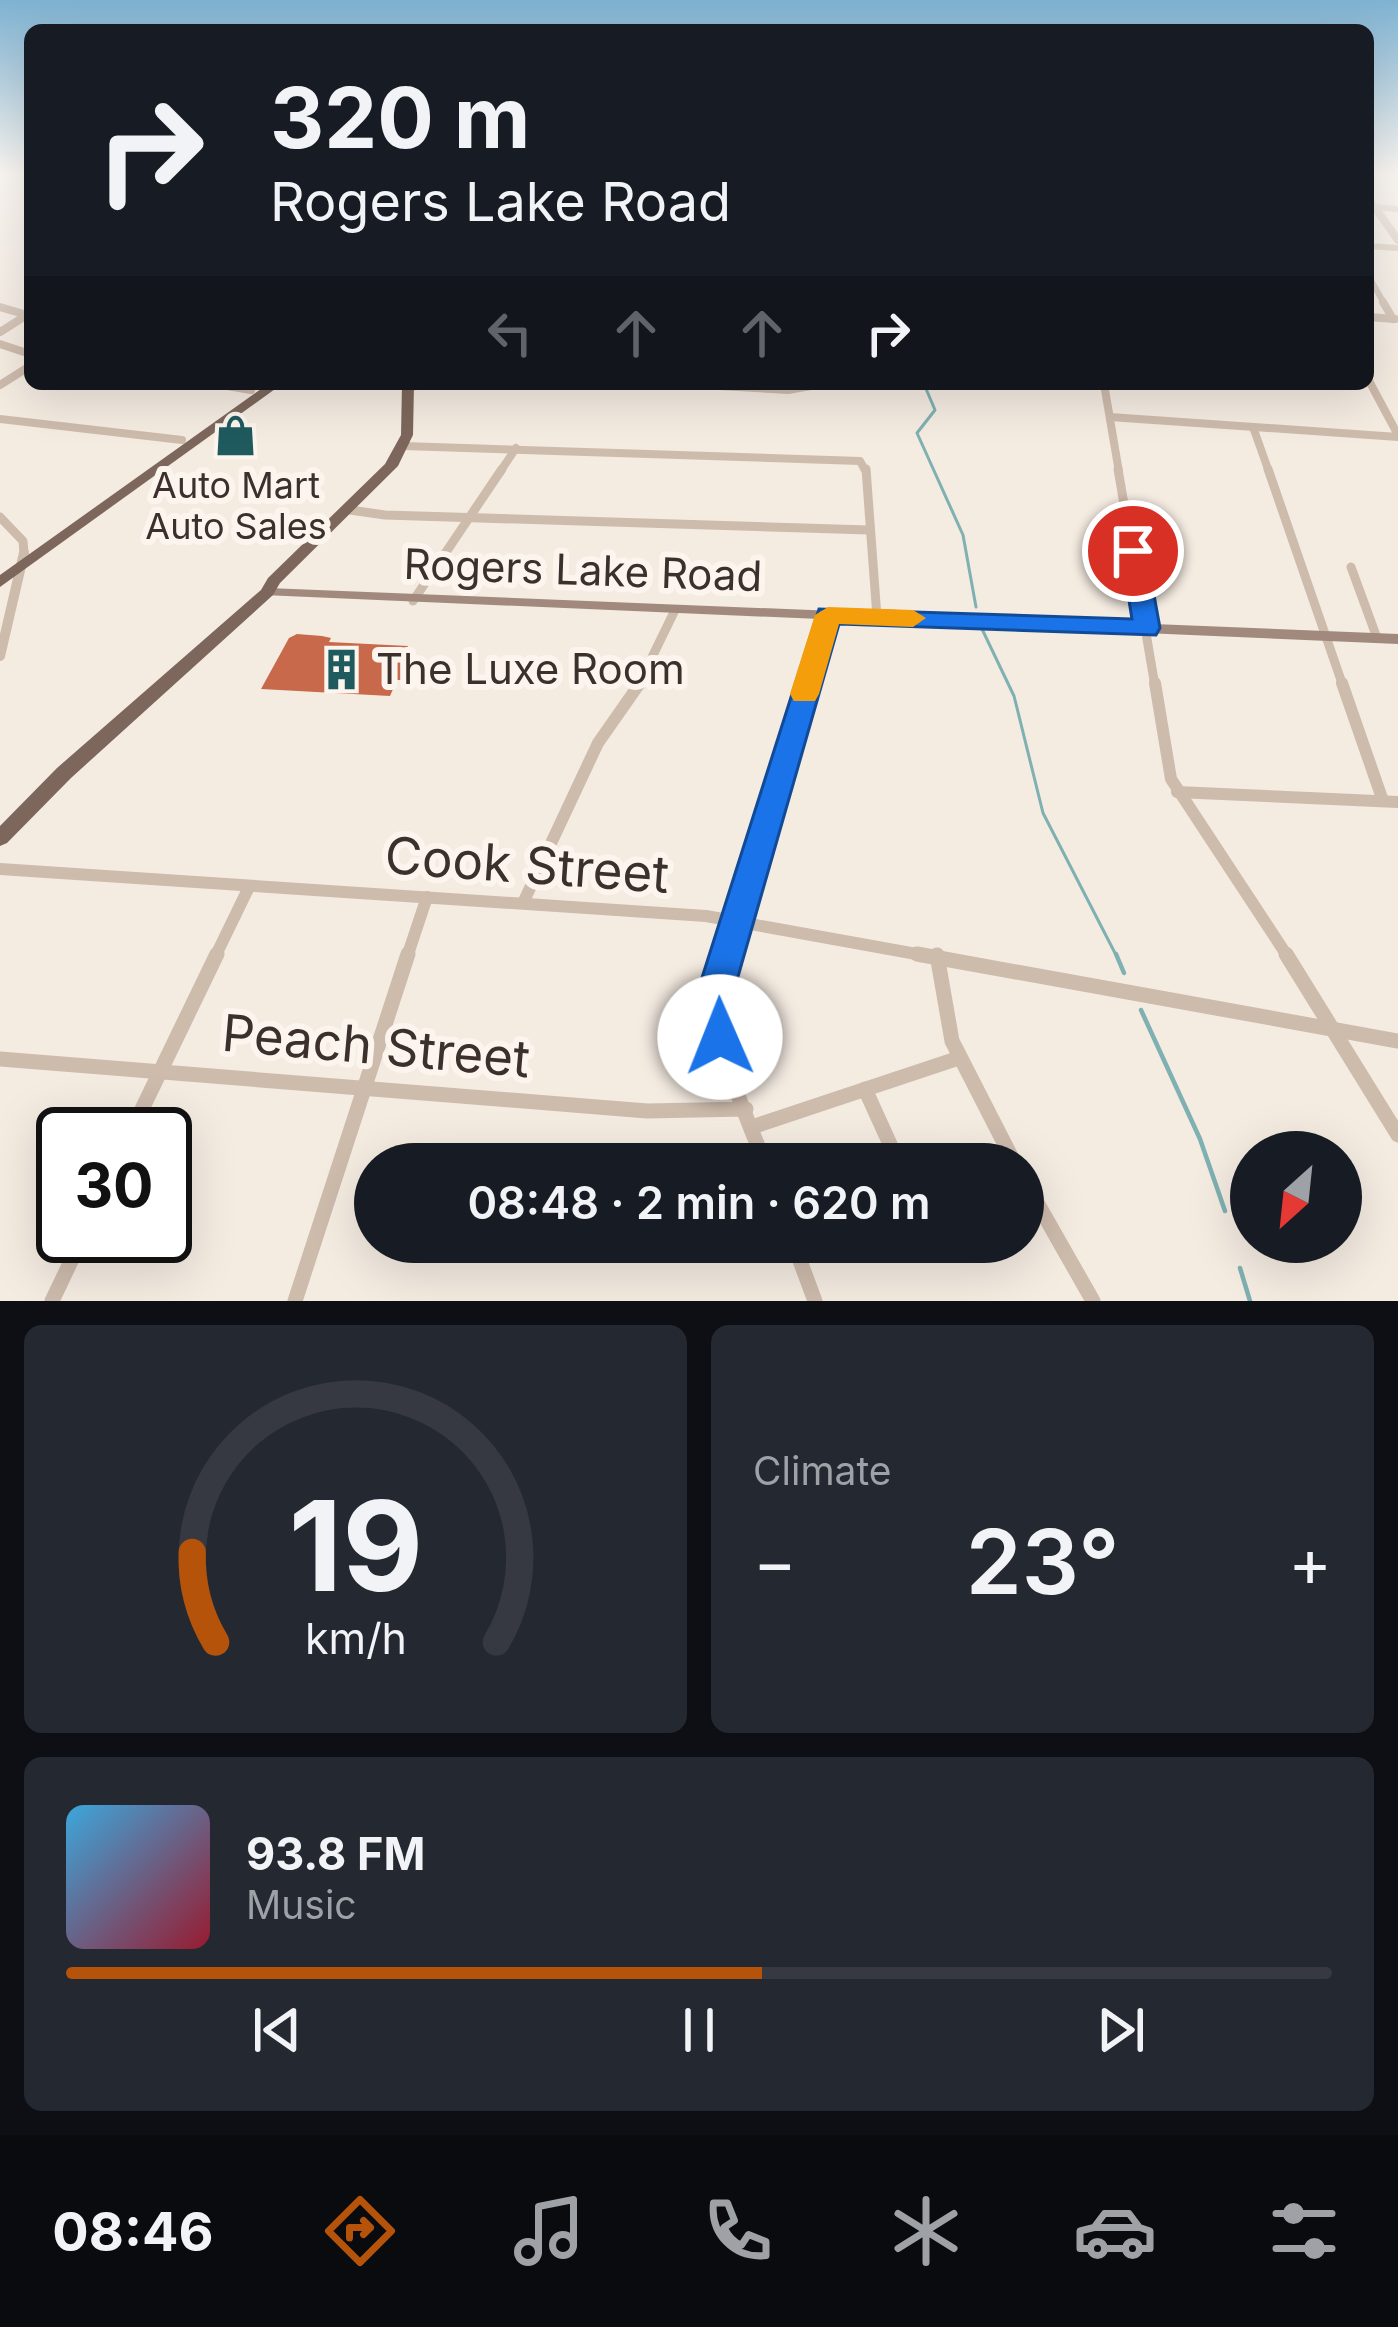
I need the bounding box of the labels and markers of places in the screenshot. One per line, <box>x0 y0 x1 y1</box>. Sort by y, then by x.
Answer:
shop icon: Auto Mart Auto Sales <box>213 412 259 458</box>
place label: Auto Mart Auto Sales <box>145 463 327 548</box>
pin <box>1082 500 1184 602</box>
place label: The Luxe Room <box>376 643 685 694</box>
building icon: The Luxe Room <box>319 646 365 692</box>

